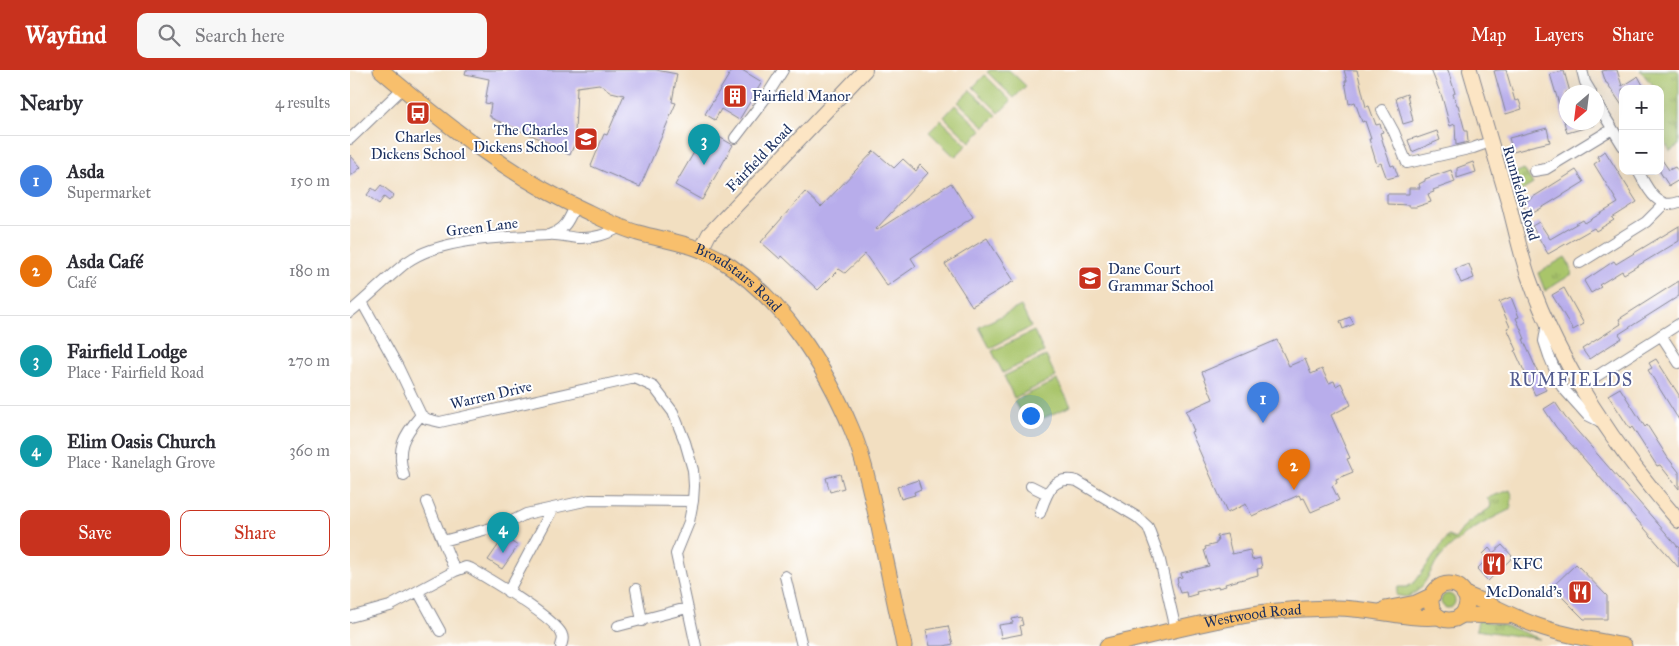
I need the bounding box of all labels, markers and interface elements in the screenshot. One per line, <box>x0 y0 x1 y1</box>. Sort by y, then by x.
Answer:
search box <box>137 13 487 58</box>
text: Wayfind <box>25 20 107 50</box>
icon: search <box>155 21 183 49</box>
text: Search here <box>195 24 285 47</box>
text: Map <box>1471 24 1506 46</box>
text: Layers <box>1534 24 1584 46</box>
text: Share <box>1612 24 1654 46</box>
building icon: Fairfield Manor <box>722 83 748 109</box>
north arrow <box>1559 85 1604 130</box>
map controls <box>1619 85 1664 175</box>
button: + <box>1619 85 1664 130</box>
place label: Fairfield Manor <box>752 87 851 105</box>
text: Nearby <box>20 90 83 116</box>
text: 4 results <box>275 93 330 112</box>
bus stop icon: Charles Dickens School <box>405 100 431 126</box>
street label: Fairfield Road <box>722 120 796 196</box>
place label: The Charles Dickens School <box>473 121 569 156</box>
pin: 3 <box>688 124 720 165</box>
school or university icon: The Charles Dickens School <box>573 126 599 152</box>
place label: Charles Dickens School <box>371 128 466 163</box>
button: − <box>1619 130 1664 175</box>
street label: Rumfields Road <box>1499 143 1543 243</box>
text: Asda <box>67 160 104 183</box>
text: 1 <box>33 171 39 190</box>
text: 150 m <box>290 171 330 190</box>
text: Supermarket <box>67 183 151 202</box>
street label: Green Lane <box>445 214 519 240</box>
street label: Broadstairs Road <box>692 239 786 316</box>
text: Asda Café <box>67 250 144 273</box>
place label: Dane Court Grammar School <box>1108 260 1215 295</box>
text: 2 <box>32 261 40 280</box>
text: 180 m <box>289 261 330 280</box>
school or university icon: Dane Court Grammar School <box>1077 265 1103 291</box>
text: Café <box>67 273 97 292</box>
text: Fairfield Lodge <box>67 340 187 363</box>
text: 3 <box>33 351 39 370</box>
text: 270 m <box>288 351 330 370</box>
text: Place · Fairfield Road <box>67 363 204 382</box>
district label: RUMFIELDS <box>1509 369 1633 391</box>
street label: Warren Drive <box>448 377 534 413</box>
pin: 1 <box>1247 382 1279 423</box>
your location <box>1018 403 1044 429</box>
text: Elim Oasis Church <box>67 430 216 453</box>
text: 4 <box>32 441 40 460</box>
text: 360 m <box>289 441 330 460</box>
pin: 2 <box>1278 449 1310 490</box>
text: Place · Ranelagh Grove <box>67 453 215 472</box>
button: Save <box>20 510 170 556</box>
button: Share <box>180 510 330 556</box>
pin: 4 <box>487 512 519 553</box>
restaurant icon: KFC <box>1481 551 1507 577</box>
place label: KFC <box>1512 555 1543 573</box>
restaurant icon: McDonald's <box>1567 579 1593 605</box>
place label: McDonald's <box>1486 583 1562 601</box>
street label: Westwood Road <box>1202 600 1303 632</box>

